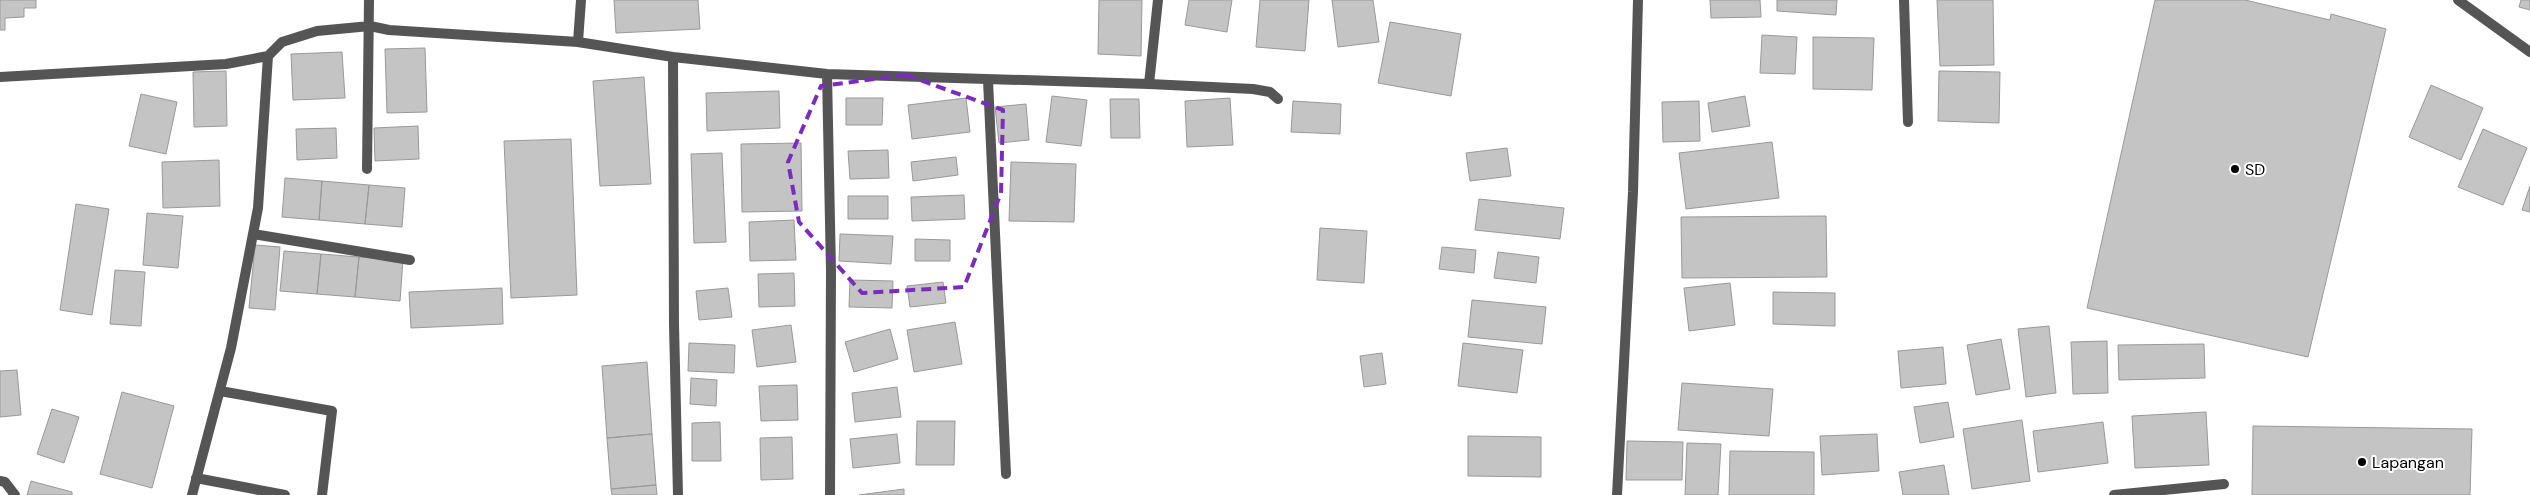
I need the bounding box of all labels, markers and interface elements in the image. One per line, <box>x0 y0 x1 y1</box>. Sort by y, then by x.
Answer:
place label: SD <box>2245 159 2265 180</box>
marker: SD <box>2229 163 2241 175</box>
place label: Lapangan <box>2372 452 2444 473</box>
marker: Lapangan <box>2356 456 2368 468</box>

